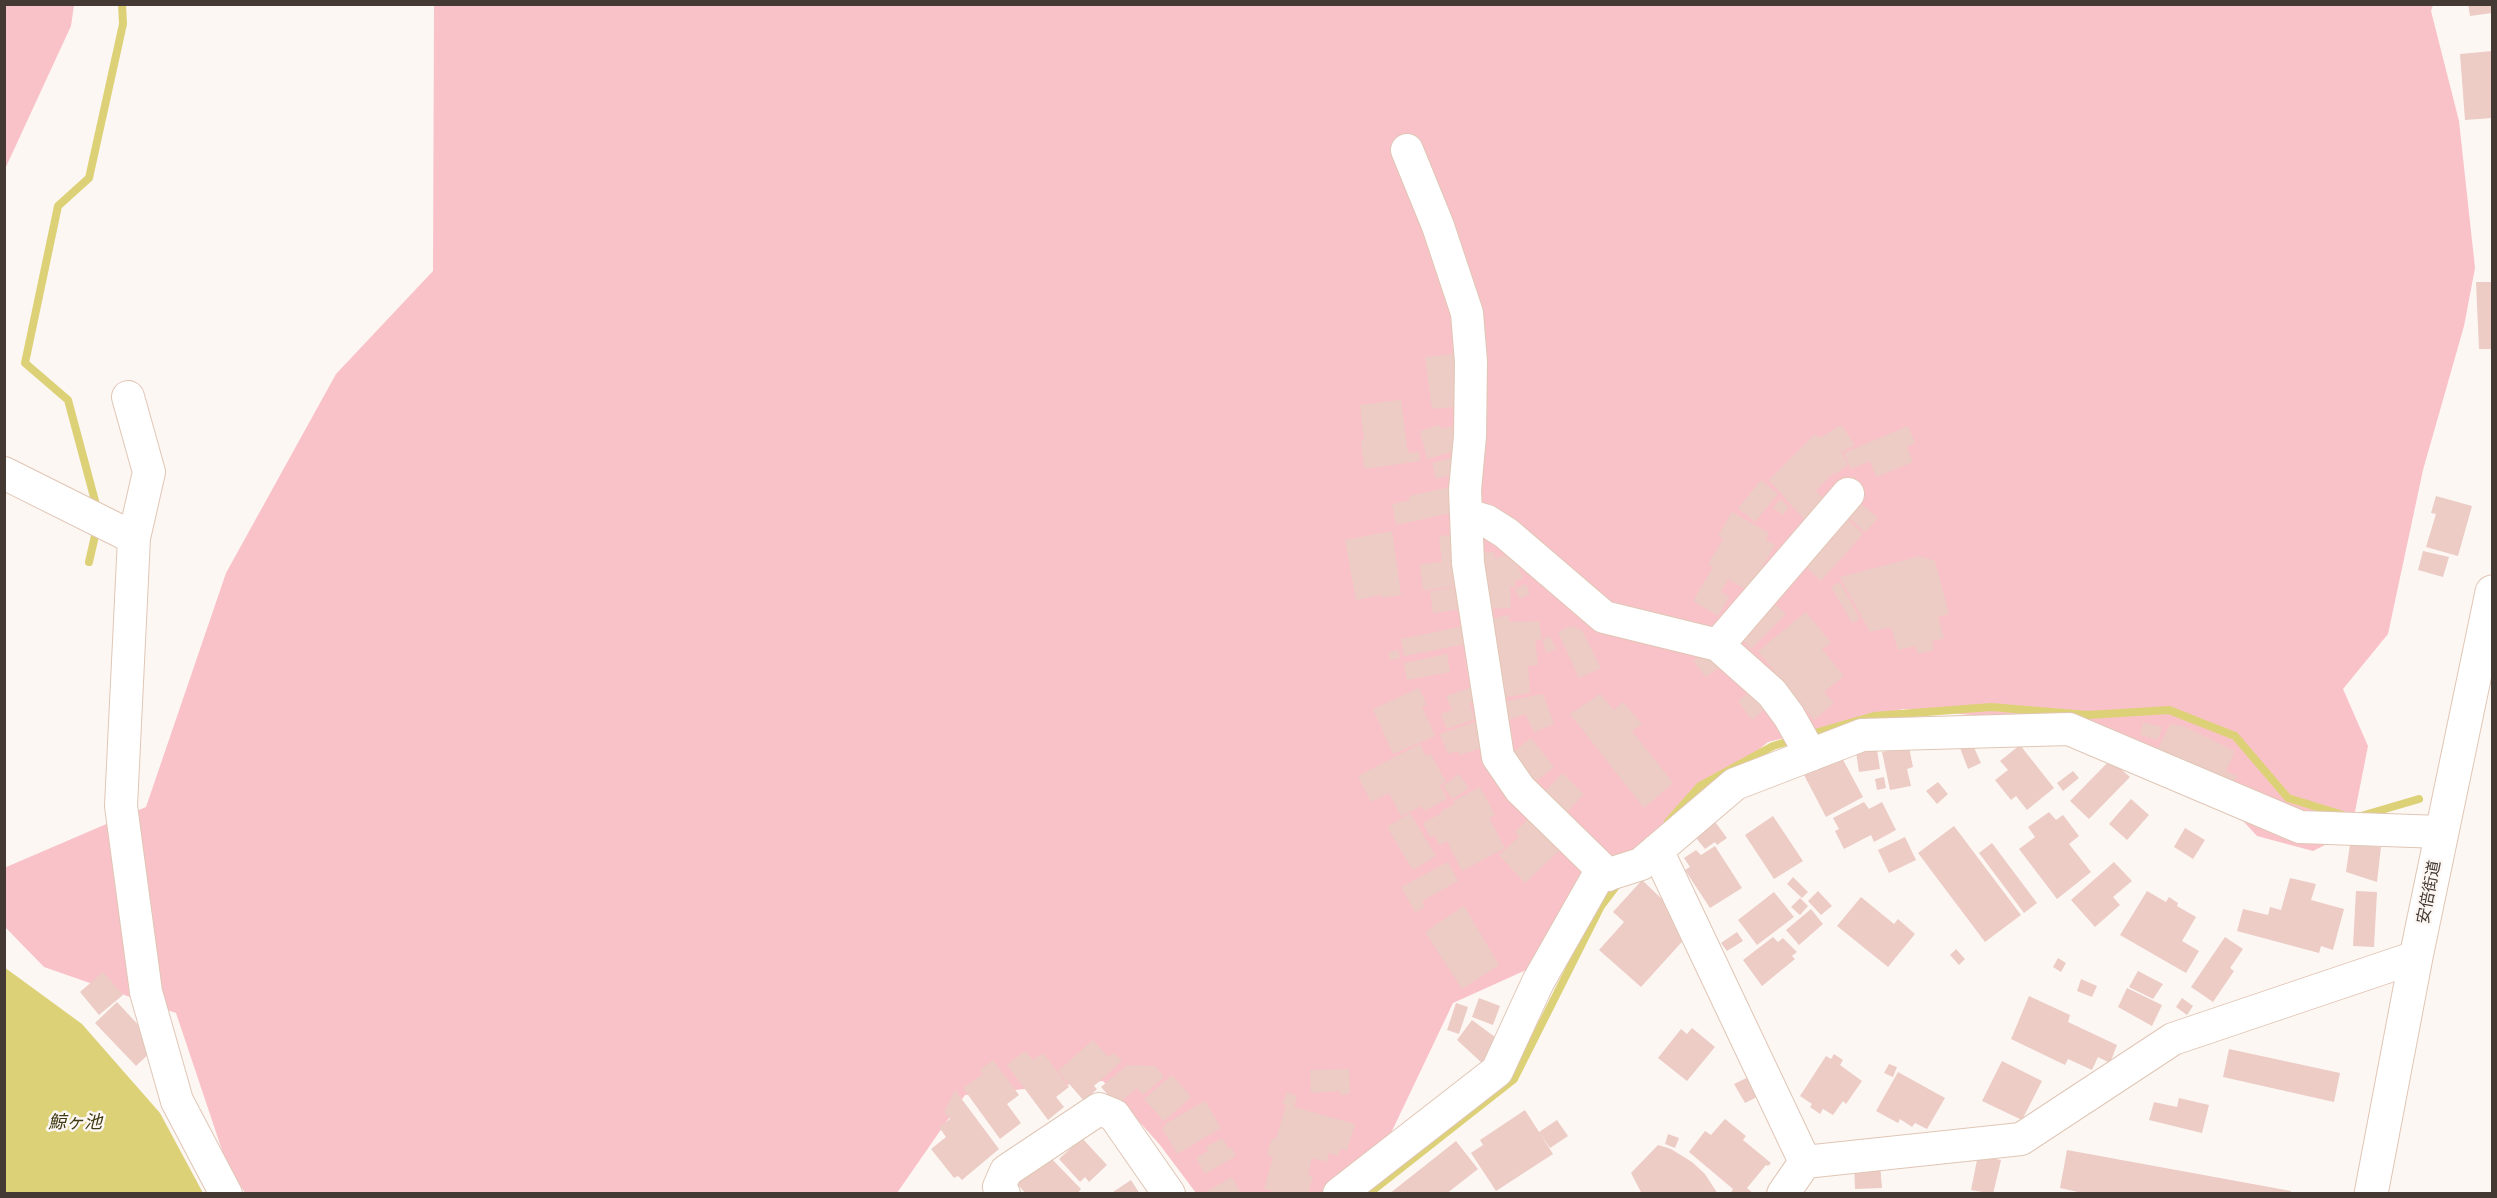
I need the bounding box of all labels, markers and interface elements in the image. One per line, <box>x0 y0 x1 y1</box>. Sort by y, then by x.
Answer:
street label: 安倍街道 <box>2413 859 2445 925</box>
water label: 鯨ヶ池 <box>48 1111 102 1133</box>

